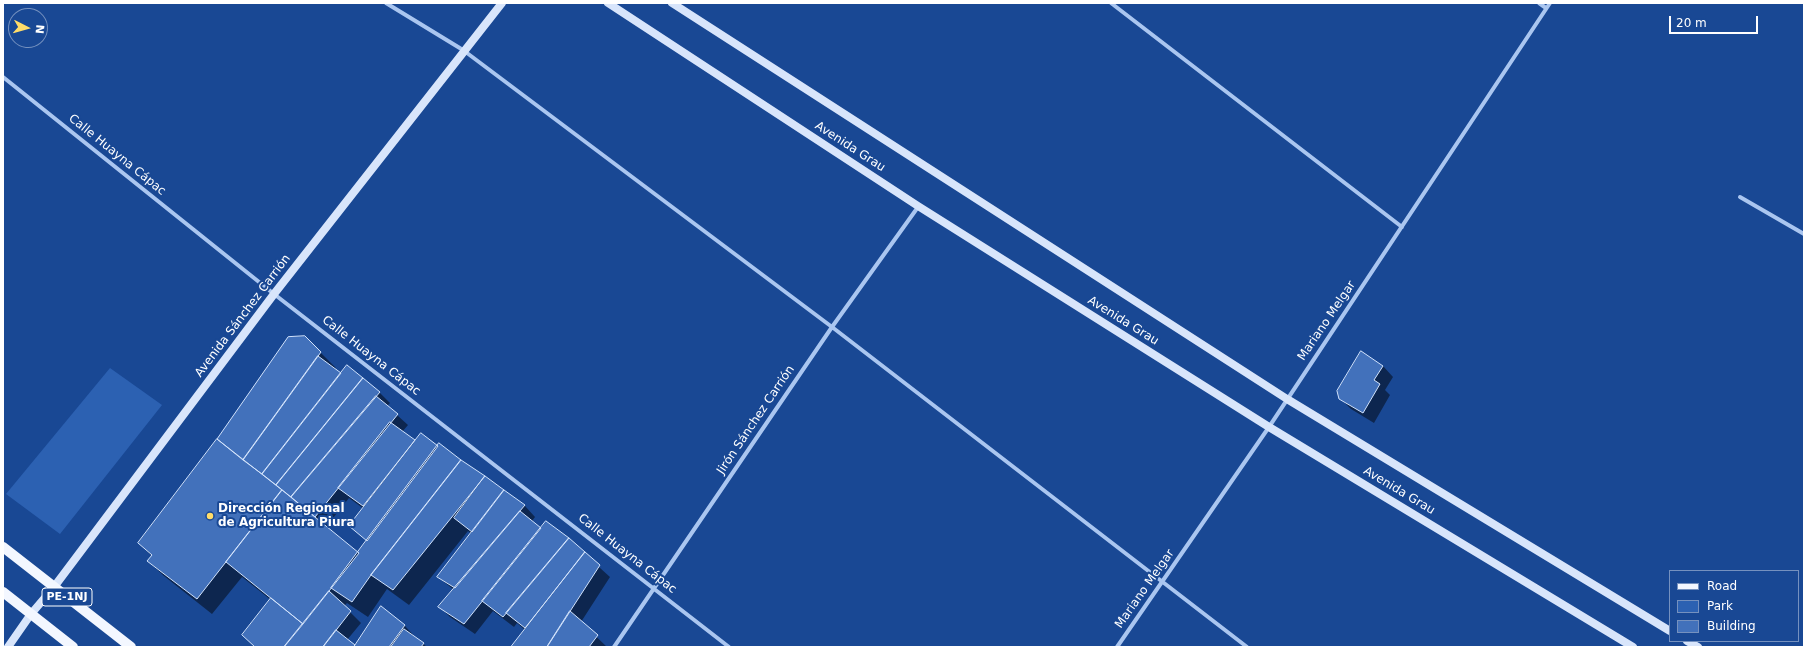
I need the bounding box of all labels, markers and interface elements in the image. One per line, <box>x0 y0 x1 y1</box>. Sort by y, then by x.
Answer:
north arrow <box>8 8 48 48</box>
scale bar <box>1671 8 1760 34</box>
text: 20 m <box>1676 16 1707 30</box>
text: N <box>32 24 46 34</box>
street label: Calle Huayna Cápac <box>66 111 168 199</box>
street label: Avenida Grau <box>812 119 888 175</box>
street label: Avenida Sánchez Carrión <box>192 252 294 380</box>
street label: Mariano Melgar <box>1295 278 1359 364</box>
street label: Avenida Grau <box>1085 293 1161 349</box>
street label: Calle Huayna Cápac <box>319 313 423 399</box>
street label: Jirón Sánchez Carrión <box>714 363 798 477</box>
street label: Avenida Grau <box>1361 464 1437 518</box>
place label: Dirección Regional de Agricultura Piura <box>218 502 355 530</box>
marker: Dirección Regional de Agricultura Piura <box>205 511 215 521</box>
street label: Calle Huayna Cápac <box>575 511 679 597</box>
street label: Mariano Melgar <box>1112 547 1178 631</box>
legend <box>1669 570 1799 642</box>
text: Road <box>1707 579 1737 593</box>
road number: PE-1NJ <box>42 588 92 606</box>
text: Park <box>1707 599 1733 613</box>
text: Building <box>1707 619 1756 633</box>

